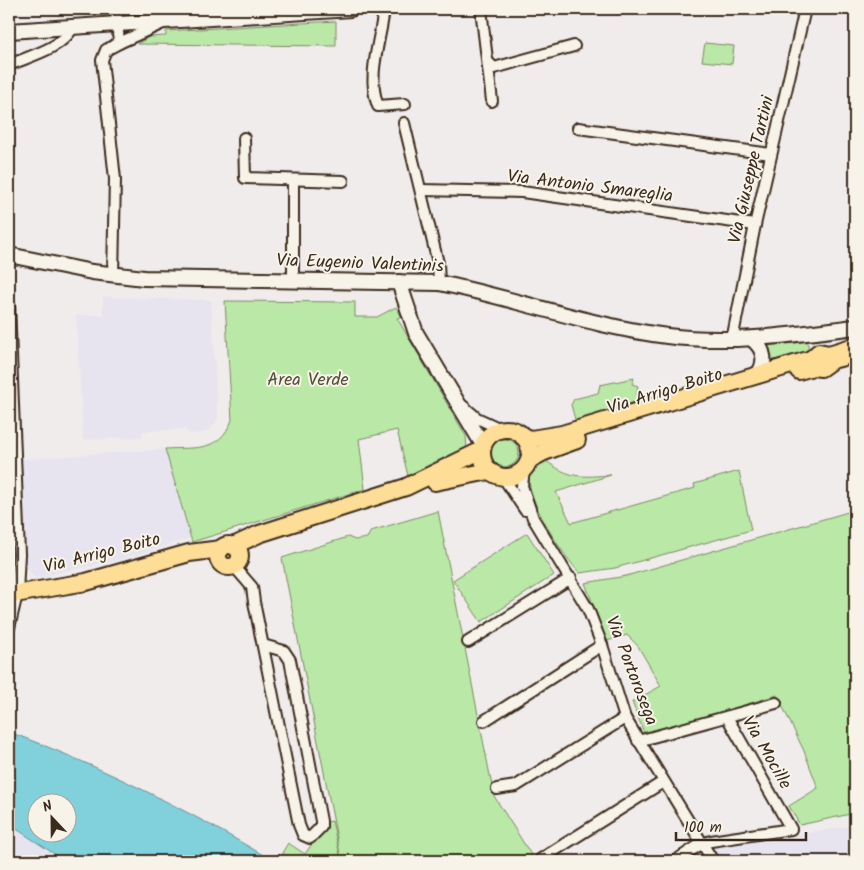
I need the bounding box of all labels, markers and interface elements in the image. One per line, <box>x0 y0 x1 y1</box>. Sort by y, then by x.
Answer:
street label: Via Giuseppe Tartini <box>721 93 783 247</box>
street label: Via Antonio Smareglia <box>506 162 674 212</box>
street label: Via Eugenio Valentinis <box>276 247 445 281</box>
street label: Via Arrigo Boito <box>604 361 726 423</box>
park label: Area Verde <box>267 366 349 395</box>
street label: Via Arrigo Boito <box>40 525 164 583</box>
street label: Via Portorosega <box>597 612 665 730</box>
street label: Via Mocille <box>733 711 799 795</box>
north arrow <box>28 792 78 842</box>
text: N <box>39 795 56 819</box>
scale bar <box>676 810 806 842</box>
text: 100 m <box>684 816 722 840</box>

